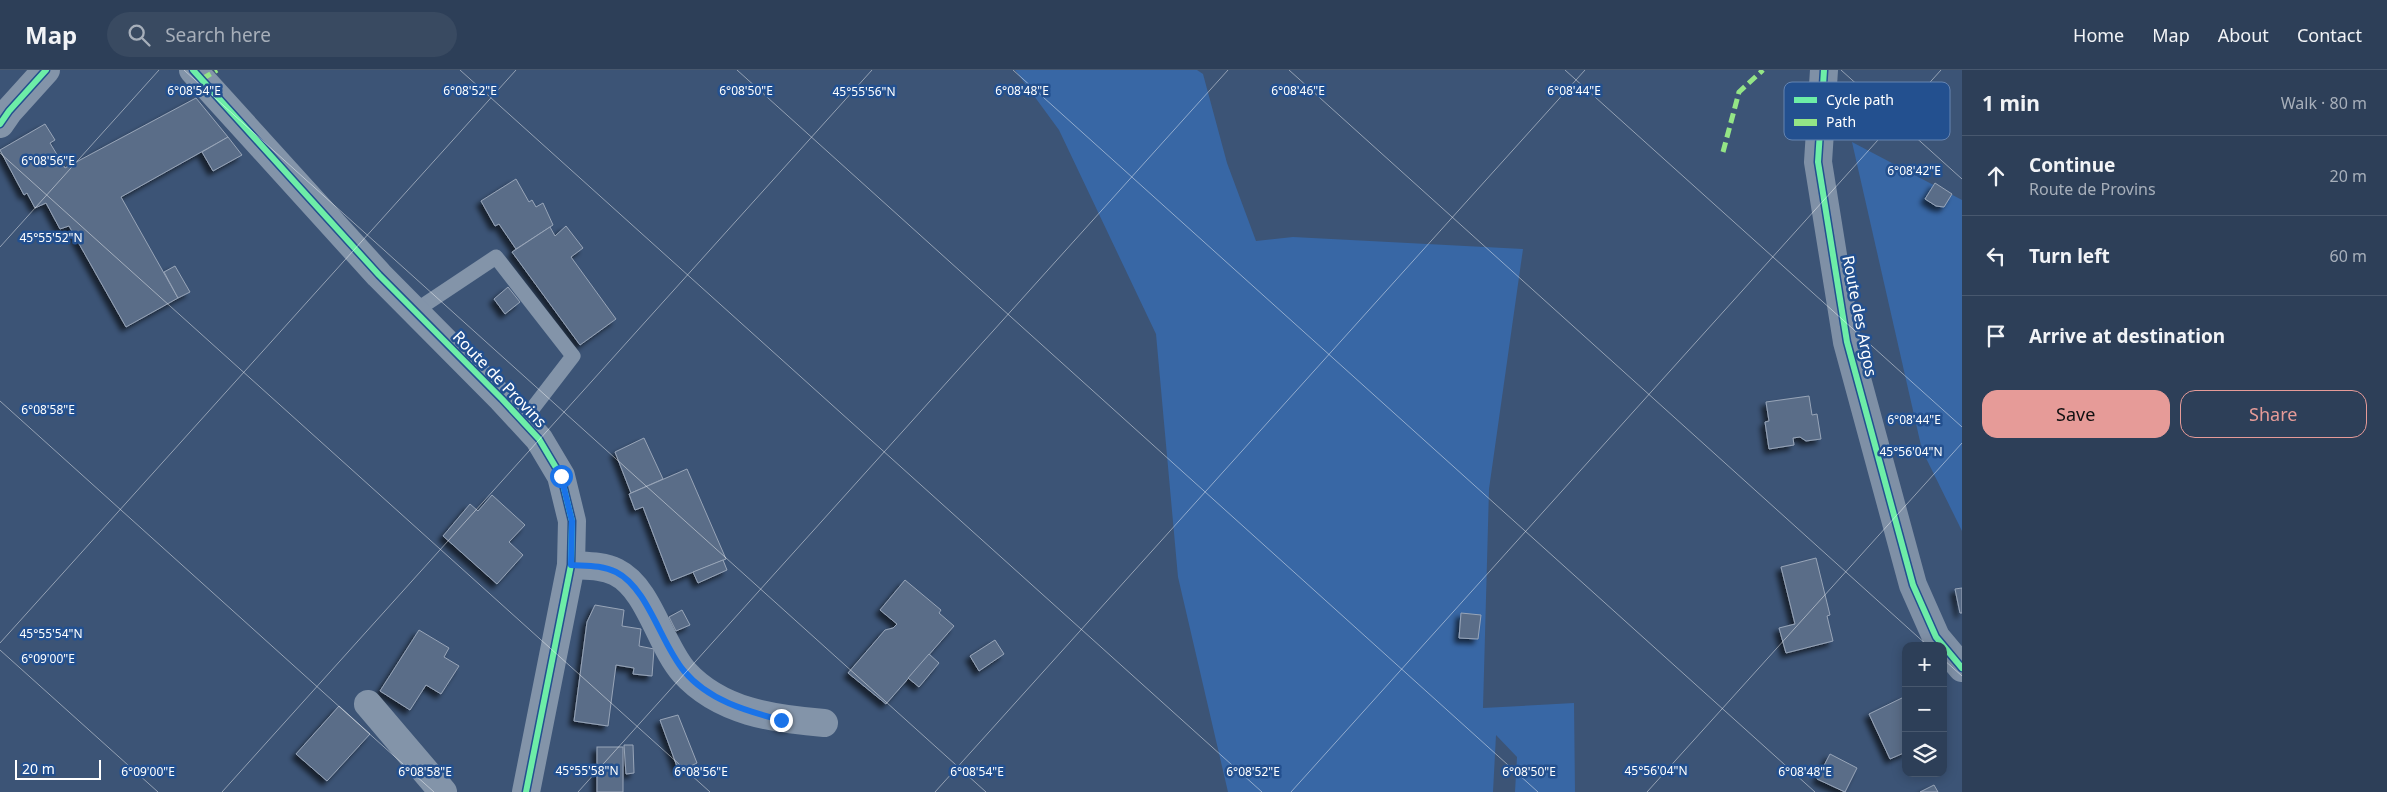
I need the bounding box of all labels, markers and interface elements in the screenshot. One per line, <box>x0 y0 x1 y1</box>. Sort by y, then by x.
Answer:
search box <box>107 12 457 57</box>
text: Map <box>25 18 77 51</box>
icon: search <box>125 21 153 49</box>
text: Search here <box>165 22 271 48</box>
text: Home <box>2073 23 2124 47</box>
text: Map <box>2152 23 2190 47</box>
text: About <box>2218 23 2269 47</box>
text: Contact <box>2297 23 2362 47</box>
text: 6°08'54"E <box>167 82 221 99</box>
text: 6°08'52"E <box>443 82 497 99</box>
text: 6°08'50"E <box>719 82 773 99</box>
text: 6°08'48"E <box>995 82 1049 99</box>
text: 6°08'46"E <box>1271 82 1325 99</box>
text: 6°08'44"E <box>1547 82 1601 99</box>
legend <box>1784 82 1950 140</box>
text: 45°55'56"N <box>832 83 896 100</box>
text: 1 min <box>1982 89 2040 117</box>
text: Cycle path <box>1826 90 1894 109</box>
text: Walk · 80 m <box>2281 92 2367 114</box>
text: Path <box>1826 112 1856 131</box>
text: 6°08'56"E <box>21 152 75 169</box>
text: Continue <box>2029 152 2115 178</box>
text: 6°08'42"E <box>1887 162 1941 179</box>
icon: ahead <box>1982 162 2010 190</box>
text: 20 m <box>2330 165 2367 187</box>
text: Route de Provins <box>2029 178 2156 200</box>
text: 45°55'52"N <box>19 229 83 246</box>
icon: left <box>1982 242 2010 270</box>
text: Turn left <box>2029 243 2110 269</box>
text: 60 m <box>2330 245 2367 267</box>
street label: Route des Argos <box>1837 254 1883 378</box>
icon: arrive <box>1982 322 2010 350</box>
text: Arrive at destination <box>2029 323 2225 349</box>
street label: Route de Provins <box>448 326 552 432</box>
button: Save <box>1982 390 2170 438</box>
button: Share <box>2180 390 2367 438</box>
text: 6°08'58"E <box>21 401 75 418</box>
text: 6°08'44"E <box>1887 411 1941 428</box>
text: 45°56'04"N <box>1879 443 1943 460</box>
route start <box>550 465 573 488</box>
text: 45°55'54"N <box>19 625 83 642</box>
map controls <box>1902 642 1947 777</box>
button: + <box>1902 642 1947 687</box>
text: 6°09'00"E <box>21 650 75 667</box>
button: − <box>1902 687 1947 732</box>
route end <box>770 709 793 732</box>
button: layers <box>1902 732 1947 777</box>
scale bar <box>15 757 101 780</box>
text: 20 m <box>22 759 55 778</box>
text: 45°55'58"N <box>555 762 619 779</box>
text: 45°56'04"N <box>1624 762 1688 779</box>
text: 6°09'00"E <box>121 763 175 780</box>
text: 6°08'58"E <box>398 763 452 780</box>
text: 6°08'56"E <box>674 763 728 780</box>
text: 6°08'54"E <box>950 763 1004 780</box>
text: 6°08'52"E <box>1226 763 1280 780</box>
text: 6°08'50"E <box>1502 763 1556 780</box>
text: 6°08'48"E <box>1778 763 1832 780</box>

